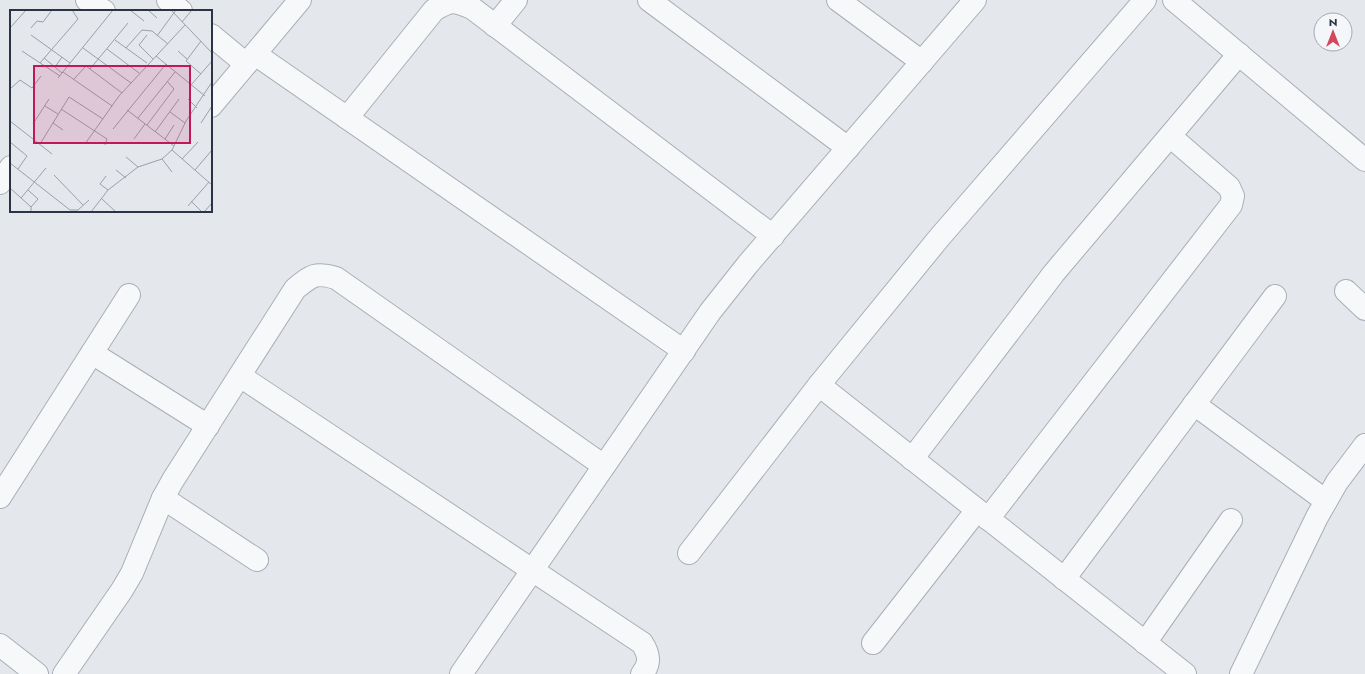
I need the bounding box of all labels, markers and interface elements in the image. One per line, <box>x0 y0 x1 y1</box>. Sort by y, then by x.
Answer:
inset map <box>10 10 212 212</box>
north arrow <box>1313 12 1353 52</box>
text: N <box>1329 14 1337 30</box>

